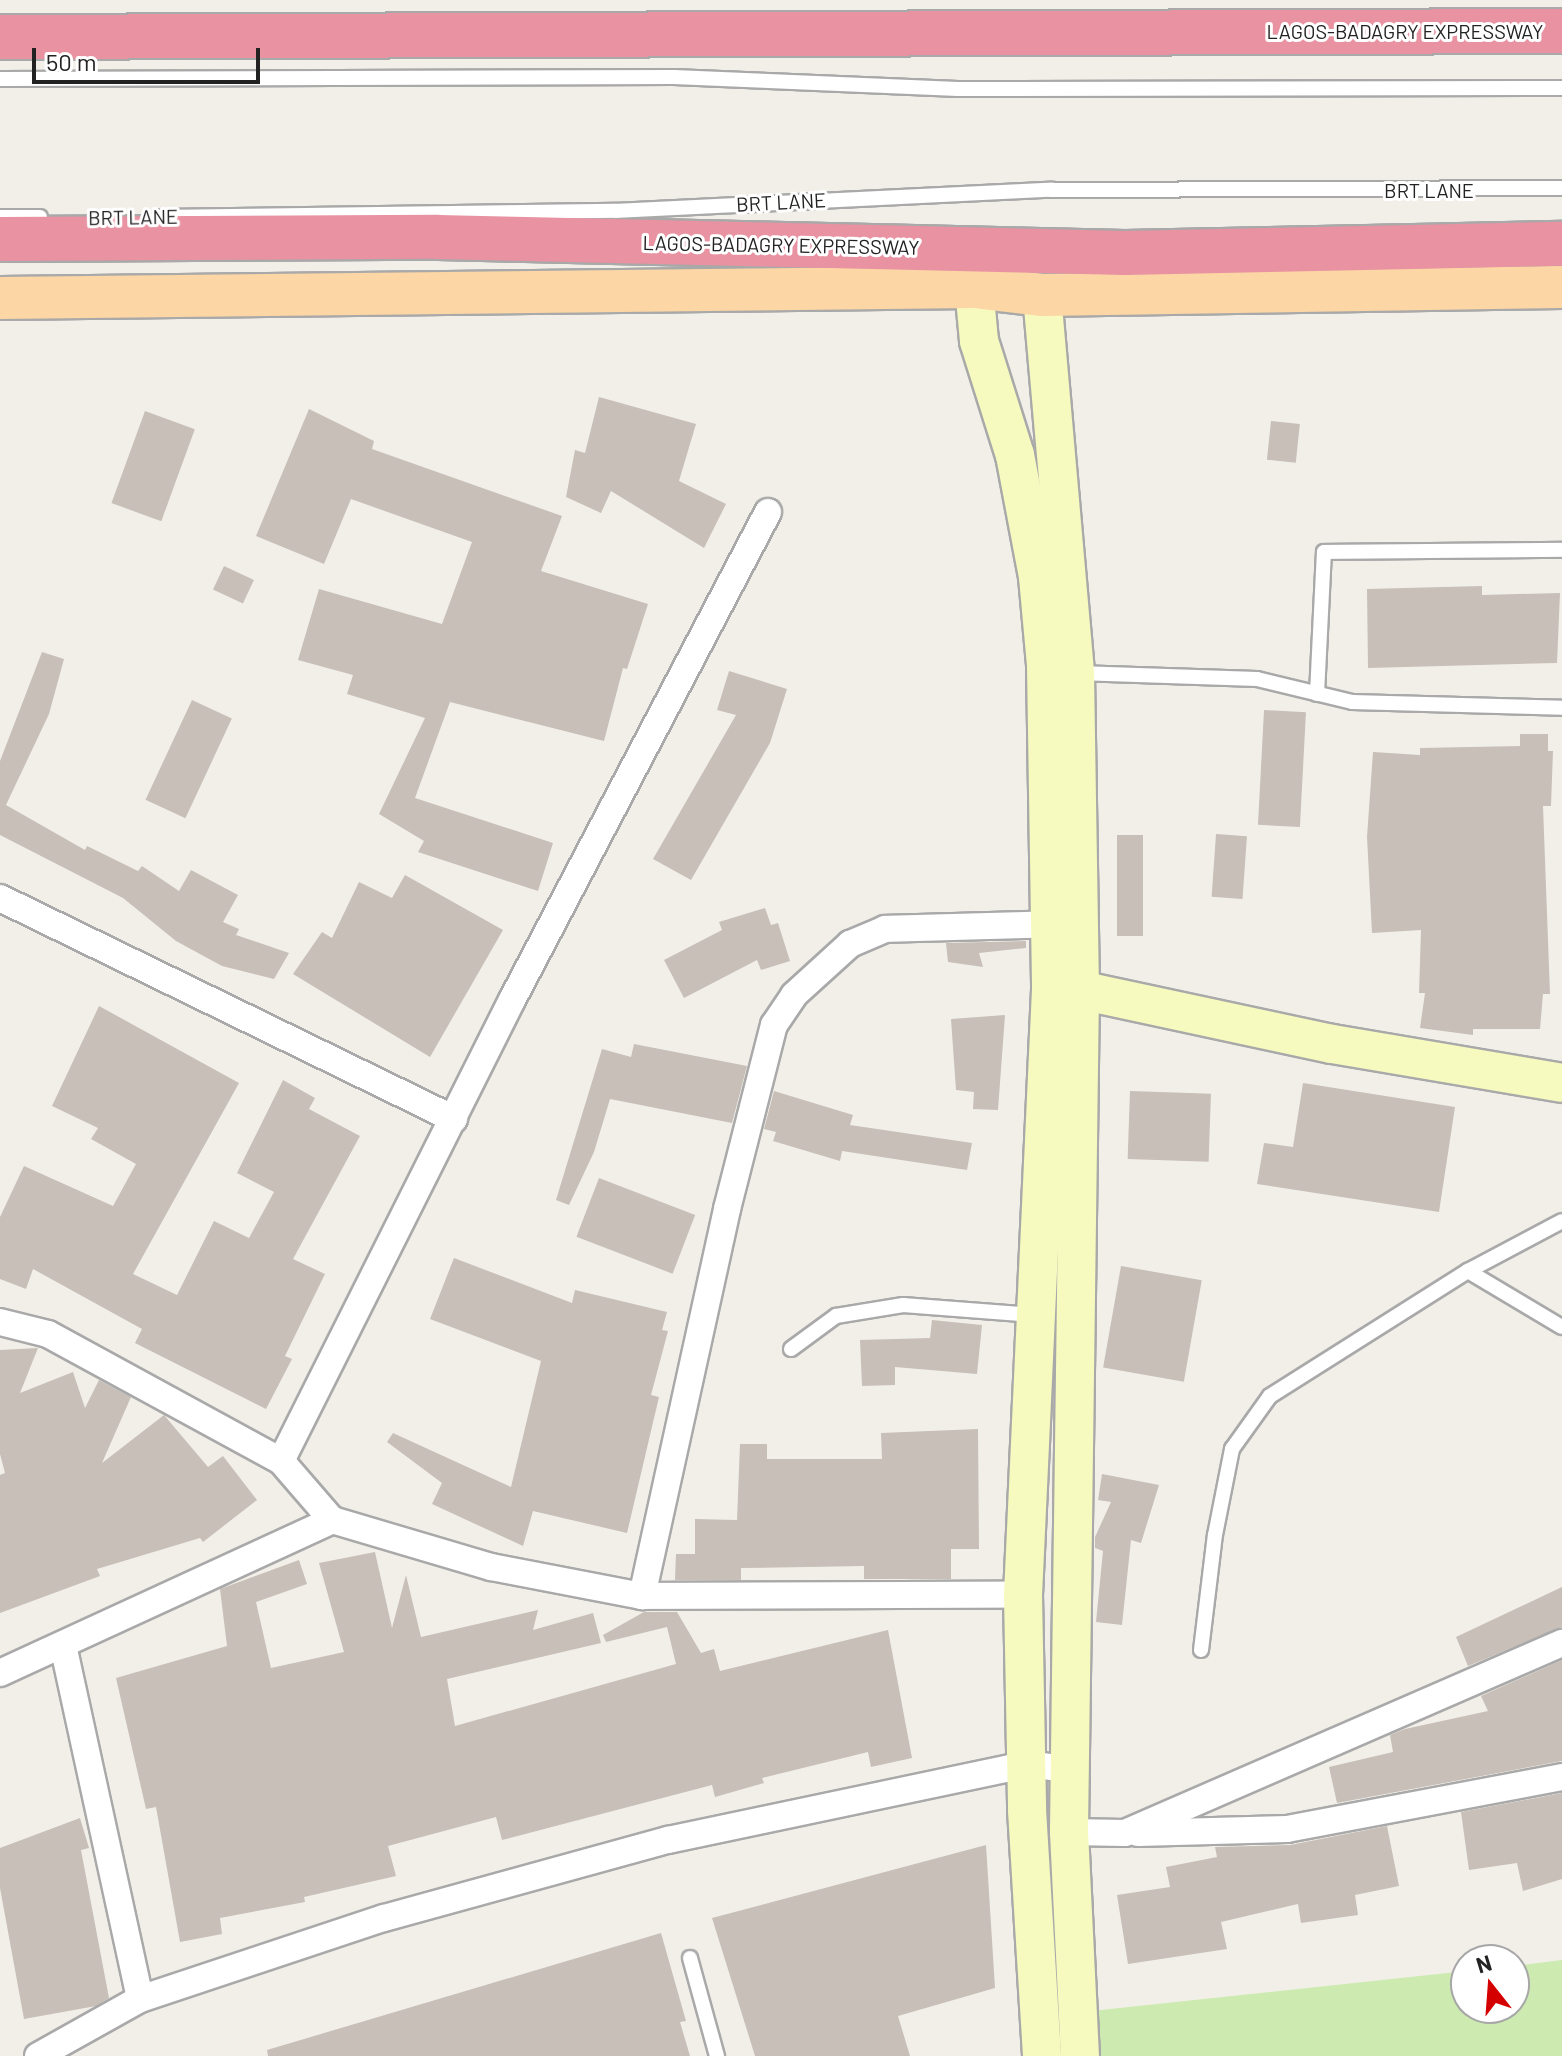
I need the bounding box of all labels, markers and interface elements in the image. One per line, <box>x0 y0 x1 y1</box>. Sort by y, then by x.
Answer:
street label: LAGOS-BADAGRY EXPRESSWAY <box>1267 19 1543 43</box>
scale bar <box>36 32 264 82</box>
text: 50 m <box>46 47 97 76</box>
street label: BRT LANE <box>1384 178 1474 202</box>
street label: BRT LANE <box>736 188 826 216</box>
street label: BRT LANE <box>88 204 178 230</box>
street label: LAGOS-BADAGRY EXPRESSWAY <box>642 231 920 259</box>
north arrow <box>1450 1944 1530 2024</box>
text: N <box>1473 1948 1494 1978</box>

